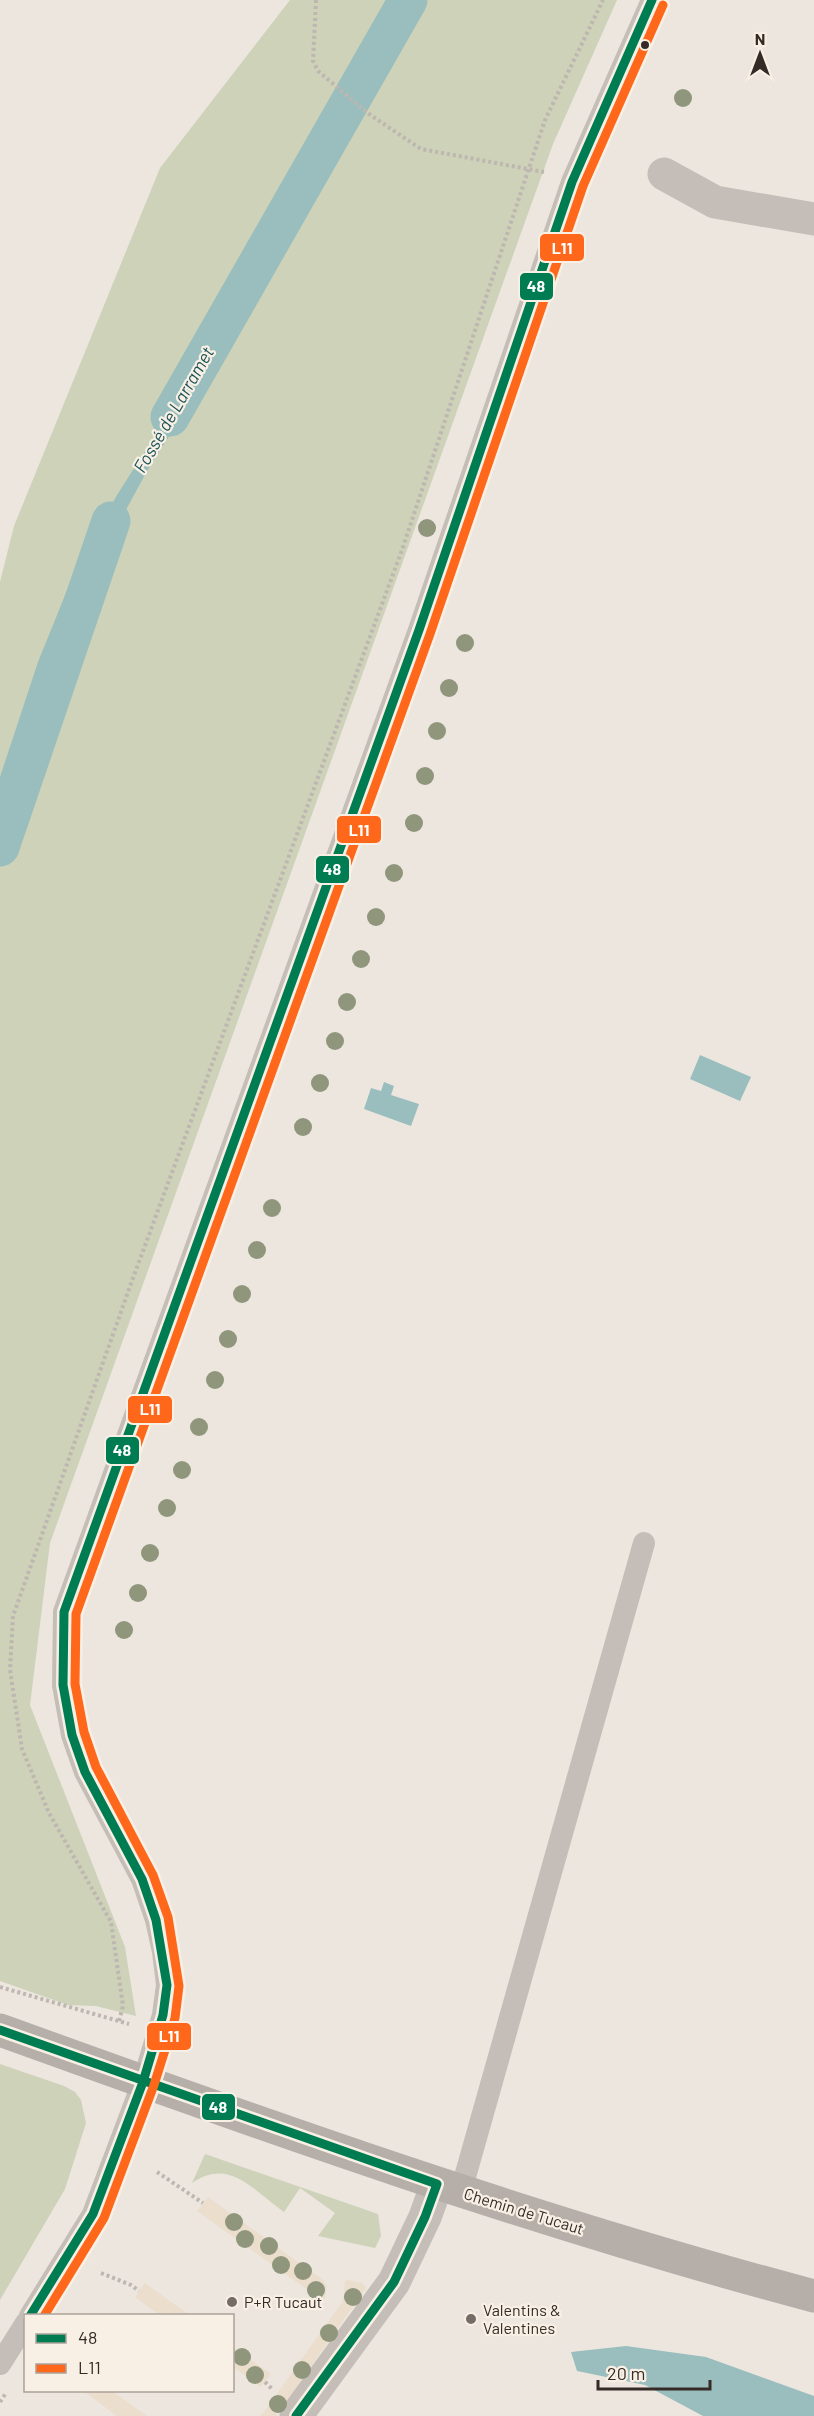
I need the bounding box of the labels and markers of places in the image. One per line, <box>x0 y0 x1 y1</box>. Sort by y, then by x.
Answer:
unlabelled marker <box>639 39 651 51</box>
place label: P+R Tucaut <box>244 2292 322 2311</box>
marker: P+R Tucaut <box>225 2295 239 2309</box>
place label: Valentins & Valentines <box>483 2300 561 2337</box>
marker: Valentins & Valentines <box>464 2312 478 2326</box>

